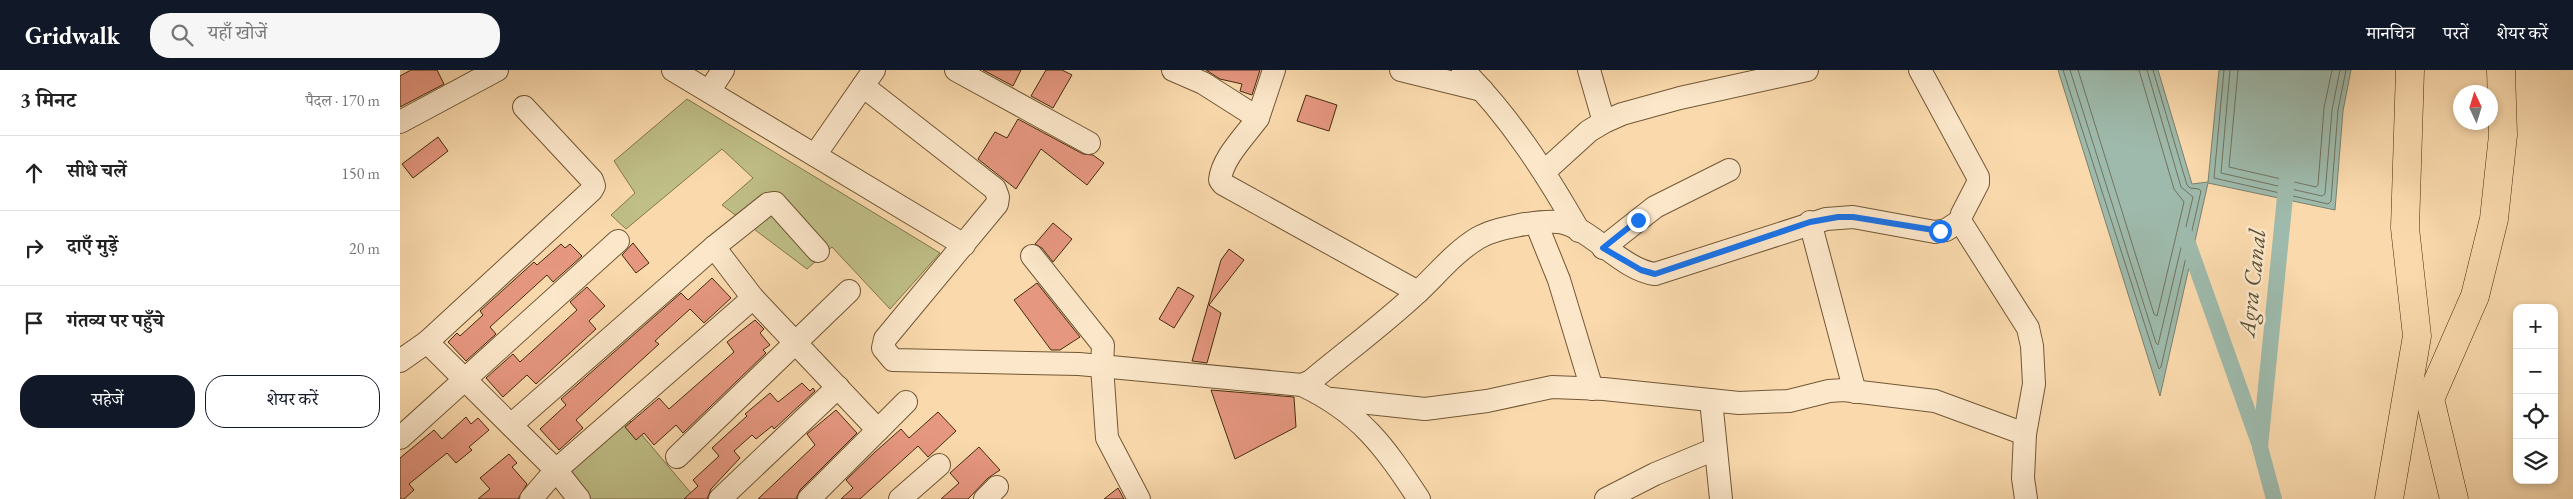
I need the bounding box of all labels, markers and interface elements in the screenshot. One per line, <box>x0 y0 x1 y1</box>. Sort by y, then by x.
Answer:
search box <box>150 13 500 58</box>
text: Gridwalk <box>25 20 120 51</box>
text: यहाँ खोजें <box>208 20 267 45</box>
icon: search <box>168 21 196 49</box>
text: मानचित्र <box>2366 21 2415 44</box>
text: परतें <box>2443 21 2469 44</box>
text: शेयर करें <box>2497 21 2548 44</box>
north arrow <box>2453 85 2498 130</box>
text: 3 मिनट <box>20 86 76 113</box>
text: पैदल · 170 m <box>306 90 380 111</box>
text: सीधे चलें <box>67 158 127 183</box>
icon: ahead <box>20 159 48 187</box>
text: 150 m <box>341 163 380 184</box>
route end <box>1627 209 1650 232</box>
route start <box>1929 220 1952 243</box>
water label: Agra Canal <box>2230 227 2273 340</box>
text: दाएँ मुड़ें <box>67 233 118 258</box>
icon: right <box>20 234 48 262</box>
text: 20 m <box>349 238 380 259</box>
map controls <box>2513 304 2558 484</box>
button: + <box>2513 304 2558 349</box>
text: गंतव्य पर पहुँचे <box>67 308 164 333</box>
icon: arrive <box>20 309 48 337</box>
button: − <box>2513 349 2558 394</box>
button: सहेजें <box>20 375 195 428</box>
button: शेयर करें <box>205 375 380 428</box>
button: locate <box>2513 394 2558 439</box>
button: layers <box>2513 439 2558 484</box>

